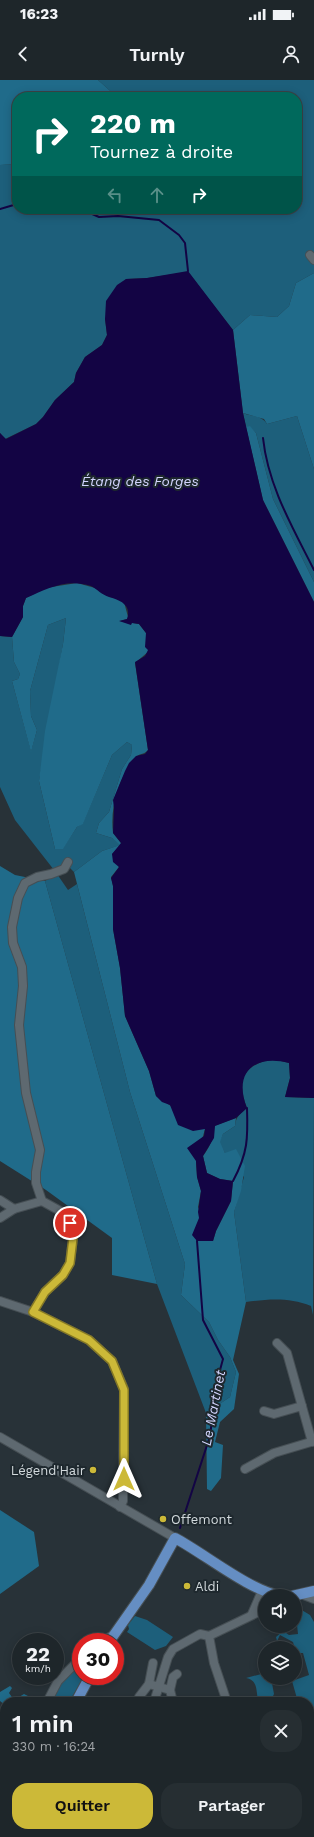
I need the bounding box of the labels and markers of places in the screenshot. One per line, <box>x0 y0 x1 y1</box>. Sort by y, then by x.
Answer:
pin <box>53 1206 87 1240</box>
place label: Légend'Hair <box>11 1463 85 1478</box>
marker: Légend'Hair <box>88 1465 98 1475</box>
place label: Offemont <box>171 1512 232 1527</box>
marker: Offemont <box>158 1514 168 1524</box>
place label: Aldi <box>195 1579 219 1594</box>
marker: Aldi <box>182 1581 192 1591</box>

